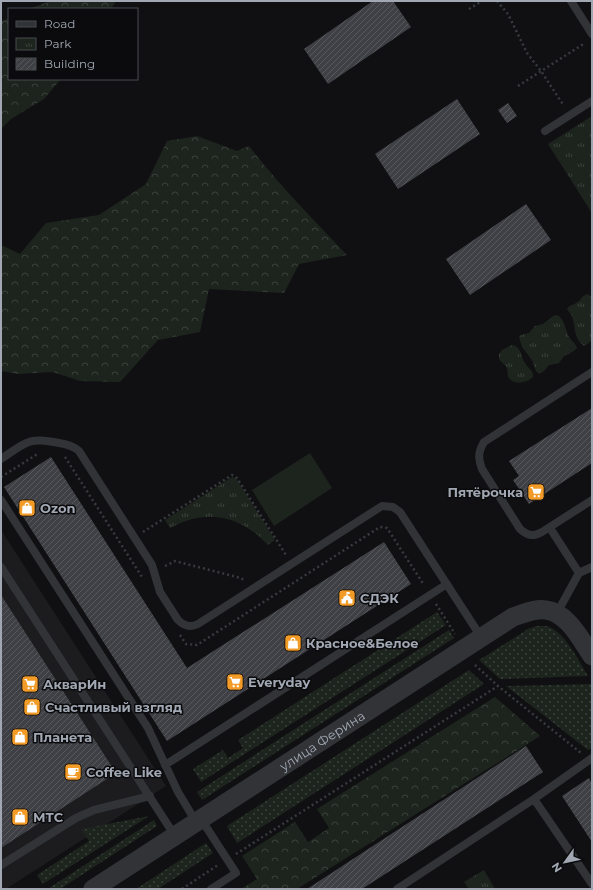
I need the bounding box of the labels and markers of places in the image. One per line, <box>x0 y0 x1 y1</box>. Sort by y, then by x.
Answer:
supermarket icon: Пятёрочка <box>526 482 546 502</box>
place label: Пятёрочка <box>447 484 523 500</box>
shop icon: Ozon <box>17 498 37 518</box>
place label: Ozon <box>40 500 75 516</box>
public building icon: СДЭК <box>337 588 357 608</box>
place label: СДЭК <box>360 590 399 606</box>
shop icon: Красное&Белое <box>283 633 303 653</box>
place label: Красное&Белое <box>306 635 419 651</box>
supermarket icon: Everyday <box>225 672 245 692</box>
supermarket icon: АкварИн <box>20 674 40 694</box>
place label: Everyday <box>248 674 311 690</box>
place label: АкварИн <box>43 676 106 692</box>
shop icon: Счастливый взгляд <box>22 697 42 717</box>
place label: Счастливый взгляд <box>45 699 182 715</box>
shop icon: Планета <box>10 727 30 747</box>
place label: Планета <box>33 729 92 745</box>
cafe icon: Coffee Like <box>63 762 83 782</box>
place label: Coffee Like <box>86 764 162 780</box>
shop icon: МТС <box>10 807 30 827</box>
place label: МТС <box>33 809 64 825</box>

